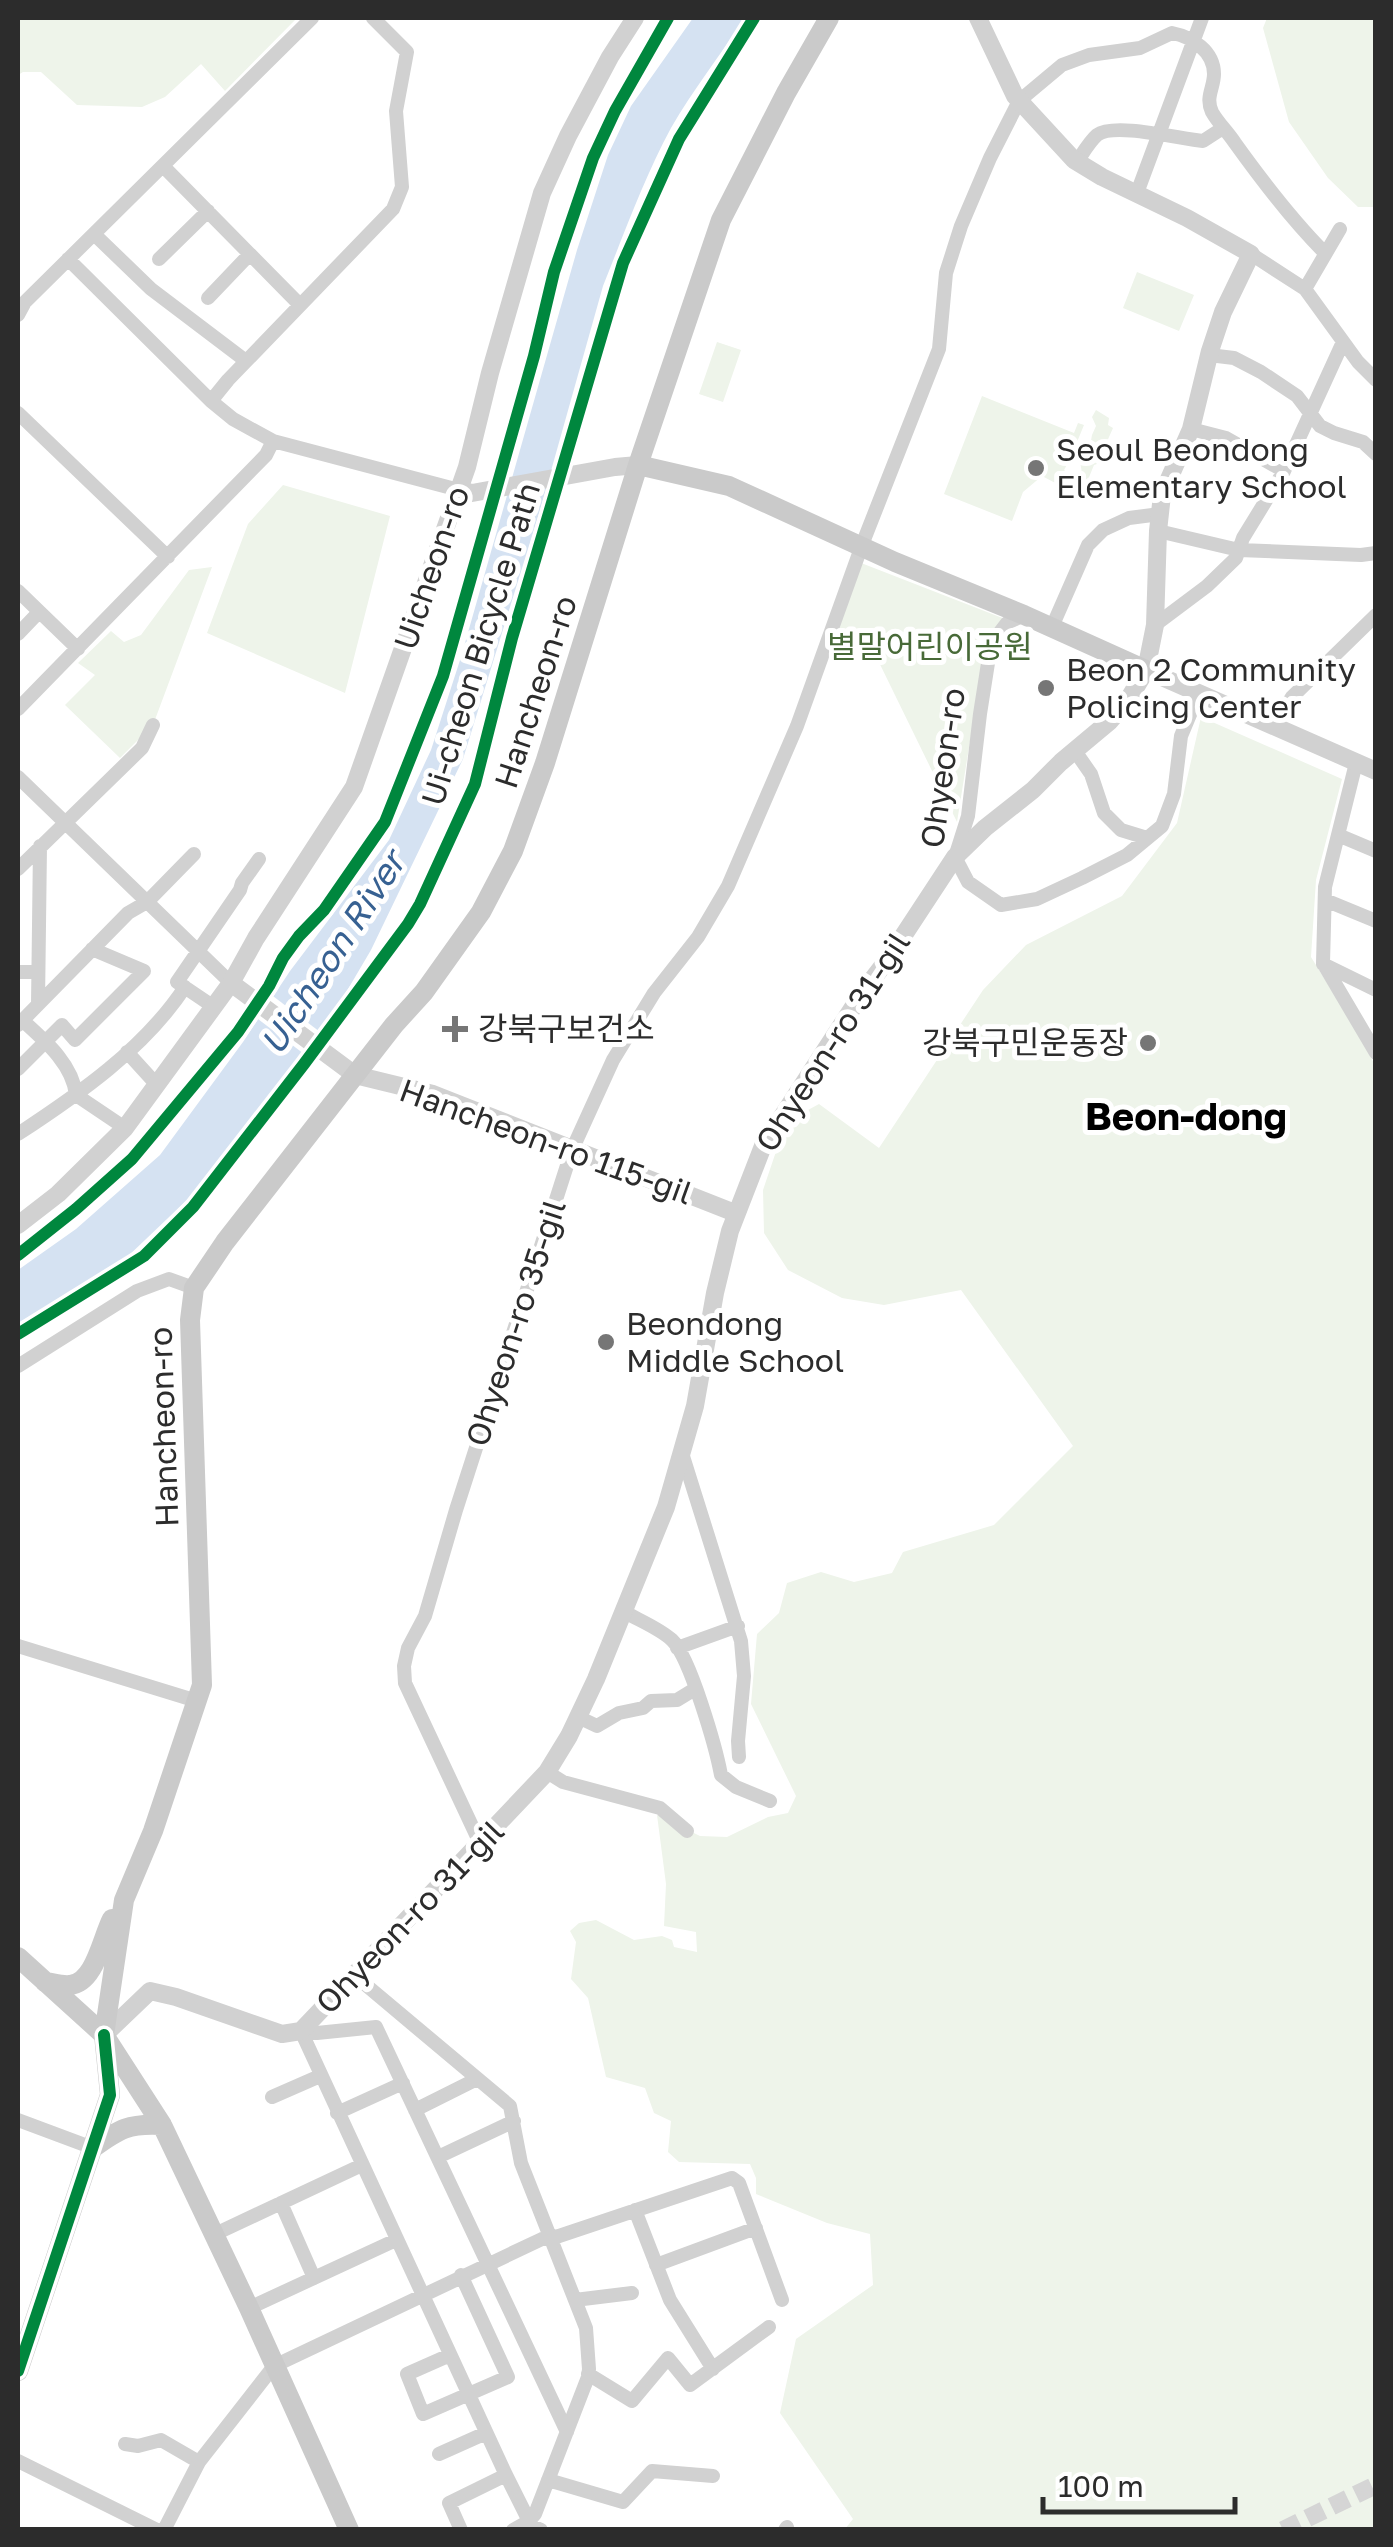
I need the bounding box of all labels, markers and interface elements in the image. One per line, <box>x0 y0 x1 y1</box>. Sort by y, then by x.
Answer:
place label: Seoul Beondong Elementary School <box>1056 430 1347 505</box>
marker: Seoul Beondong Elementary School <box>1025 457 1047 479</box>
street label: Ui-cheon Bicycle Path <box>413 478 547 810</box>
street label: Uicheon-ro <box>385 481 477 654</box>
street label: Hancheon-ro <box>486 591 584 793</box>
park label: 별말어린이공원 <box>827 627 1033 665</box>
place label: Beon 2 Community Policing Center <box>1066 650 1356 725</box>
marker: Beon 2 Community Policing Center <box>1035 677 1057 699</box>
street label: Ohyeon-ro <box>912 686 972 850</box>
water label: Uicheon River <box>251 840 416 1062</box>
street label: Ohyeon-ro 31-gil <box>747 925 917 1158</box>
place label: 강북구보건소 <box>478 1009 655 1047</box>
marker: 강북구보건소 <box>442 1016 468 1042</box>
place label: 강북구민운동장 <box>922 1023 1128 1061</box>
marker: 강북구민운동장 <box>1137 1032 1159 1054</box>
street label: Hancheon-ro 115-gil <box>395 1070 698 1212</box>
district label: Beon-dong <box>1085 1093 1287 1139</box>
street label: Ohyeon-ro 35-gil <box>457 1195 573 1451</box>
place label: Beondong Middle School <box>626 1304 844 1379</box>
street label: Hancheon-ro <box>141 1326 185 1528</box>
marker: Beondong Middle School <box>595 1331 617 1353</box>
street label: Ohyeon-ro 31-gil <box>307 1812 511 2021</box>
scale bar <box>1043 2452 1236 2514</box>
text: 100 m <box>1058 2468 1144 2504</box>

